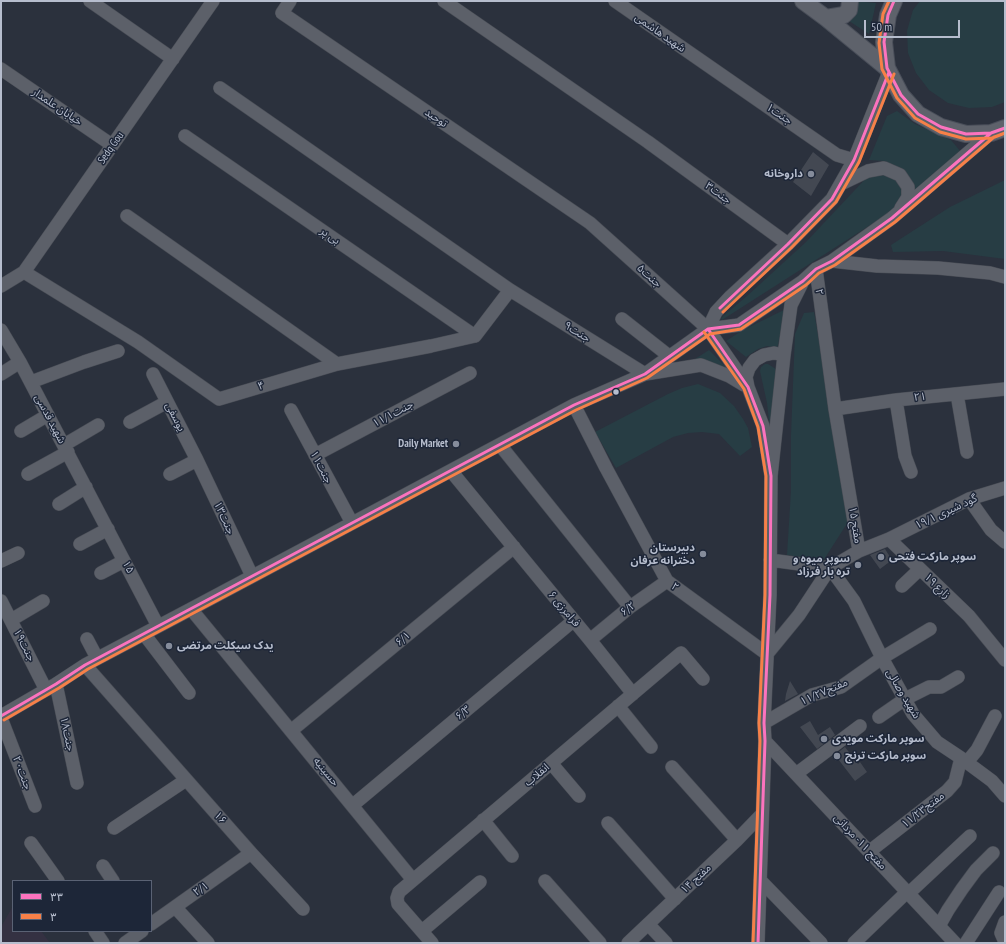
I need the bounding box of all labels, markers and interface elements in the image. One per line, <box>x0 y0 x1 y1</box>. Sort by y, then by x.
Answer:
street label: شهید هاشمی <box>632 11 688 55</box>
scale bar <box>866 12 962 38</box>
text: 50 m <box>871 19 892 34</box>
street label: خیابان علمدار <box>29 85 85 129</box>
street label: جنت۱ <box>763 101 795 127</box>
street label: توحید <box>422 106 450 130</box>
street label: Sedq Gou <box>95 129 127 167</box>
place label: داروخانه <box>764 167 803 181</box>
marker: داروخانه <box>806 169 816 179</box>
street label: جنت۳ <box>703 179 733 207</box>
street label: بی پر <box>318 225 342 247</box>
street label: جنت۵ <box>634 262 664 290</box>
street label: ۲ <box>812 288 826 296</box>
street label: جنت۹ <box>561 319 593 345</box>
street label: ۴ <box>256 379 266 393</box>
unlabelled marker <box>611 387 621 397</box>
street label: ۲۱ <box>913 390 927 404</box>
street label: شهید قدسی <box>32 392 68 446</box>
street label: جنت۱۱/۱ <box>370 398 416 430</box>
street label: یوسفی <box>162 400 188 434</box>
place label: Daily Market <box>398 437 448 451</box>
marker: Daily Market <box>451 439 461 449</box>
street label: جنت۱۱ <box>307 449 335 485</box>
street label: ۱۹/۱ گود شیری <box>913 492 979 532</box>
street label: جنت۱۳ <box>211 499 237 537</box>
street label: مفتح ۱۵ <box>846 506 864 544</box>
place label: دبیرستان دخترانه عرفان <box>630 541 695 567</box>
marker: دبیرستان دخترانه عرفان <box>698 549 708 559</box>
place label: سوپر مارکت فتحی <box>889 550 976 564</box>
place label: سوپر میوه و تره بار فرزاد <box>793 552 850 578</box>
marker: سوپر مارکت فتحی <box>876 552 886 562</box>
street label: ۱۵ <box>119 558 137 576</box>
marker: سوپر میوه و تره بار فرزاد <box>853 560 863 570</box>
street label: ۱۹ زارع <box>921 571 953 601</box>
street label: ۲ <box>669 580 681 594</box>
street label: فرامرزی ۶ <box>545 588 583 630</box>
street label: ۶/۲ <box>618 599 638 619</box>
street label: جنت۱۹ <box>10 626 38 664</box>
street label: ۶/۱ <box>393 629 413 649</box>
place label: یدک سیکلت مرتضی <box>177 639 273 653</box>
marker: یدک سیکلت مرتضی <box>164 641 174 651</box>
street label: شهید وصالی <box>883 667 923 721</box>
street label: مفتح۱۱/۲۷ <box>798 676 850 708</box>
street label: ۶/۳ <box>453 703 473 723</box>
street label: جنت۱۸ <box>57 716 77 752</box>
place label: سوپر مارکت مویدی <box>832 732 925 746</box>
marker: سوپر مارکت مویدی <box>819 734 829 744</box>
place label: سوپر مارکت ترنج <box>845 749 926 763</box>
marker: سوپر مارکت ترنج <box>832 751 842 761</box>
street label: جنت۲۰ <box>10 754 34 792</box>
street label: حسینیه <box>310 755 342 789</box>
street label: انقلاب <box>522 761 552 789</box>
street label: مفتح۱۱/۲۳ <box>899 789 947 831</box>
street label: ۱۶ <box>211 809 229 827</box>
street label: مفتح ۱۱- مردانی <box>831 811 889 873</box>
street label: مفتح ۱۴ <box>678 861 714 897</box>
street label: ۲/۱ <box>191 879 211 899</box>
legend <box>12 880 152 932</box>
text: ۳۳ <box>50 889 63 904</box>
text: ۳ <box>50 909 56 924</box>

